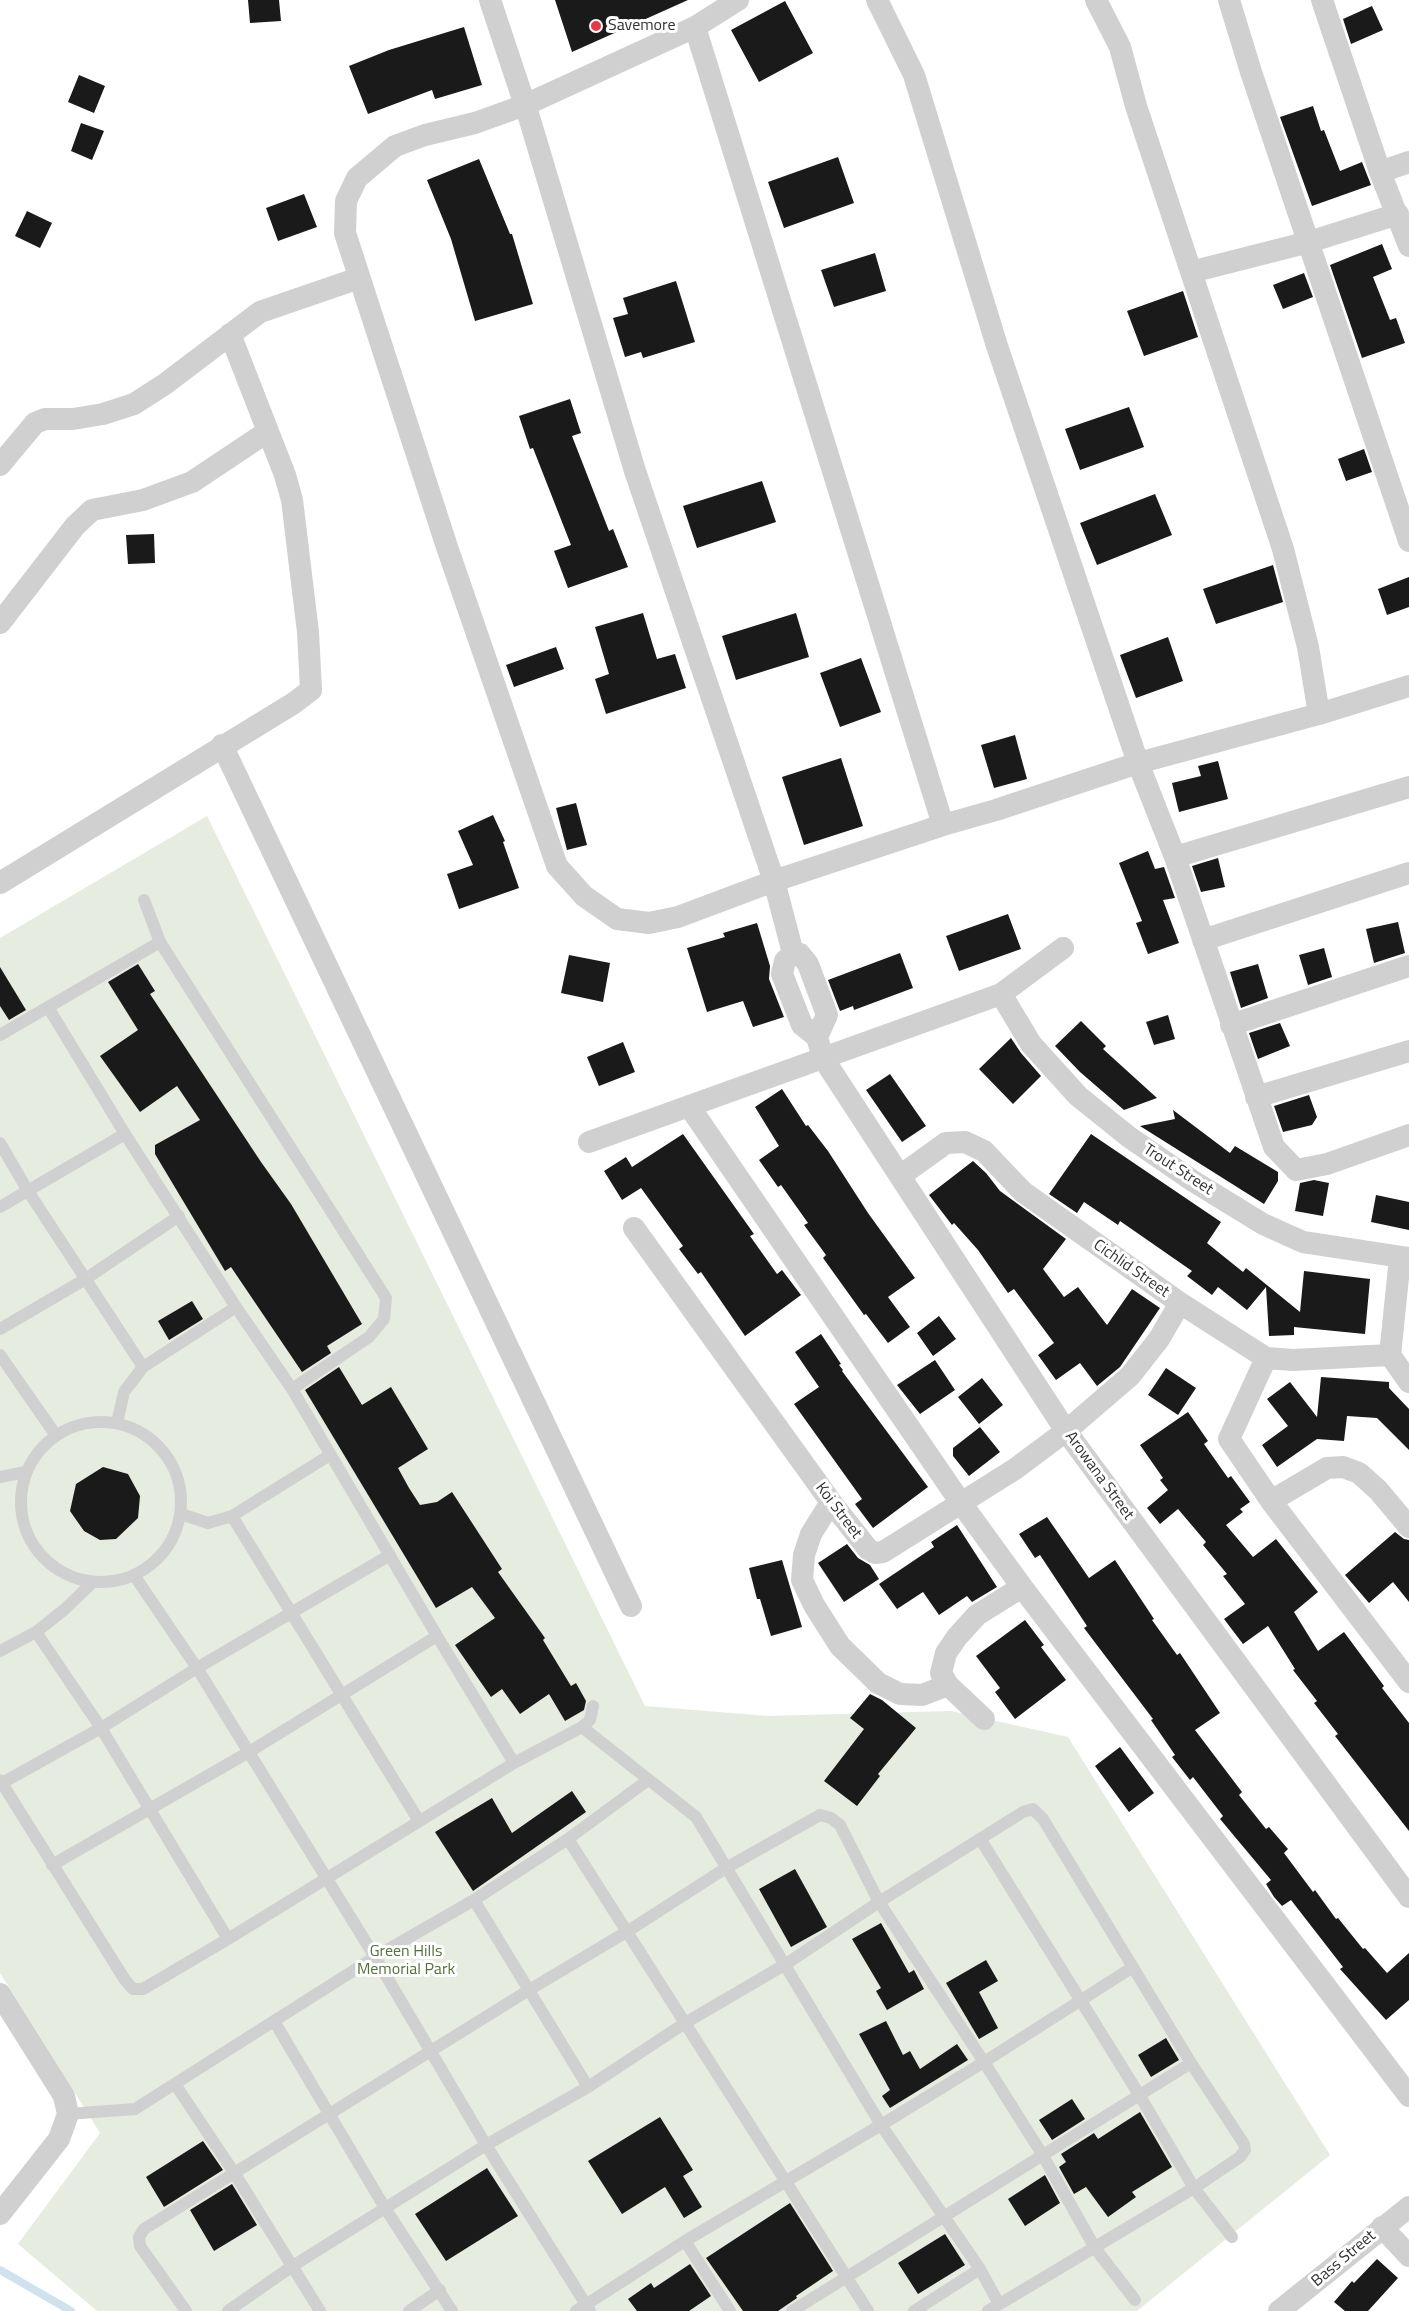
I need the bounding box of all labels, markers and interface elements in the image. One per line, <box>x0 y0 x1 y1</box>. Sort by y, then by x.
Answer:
place label: Savemore <box>608 16 676 36</box>
marker: Savemore <box>589 19 603 33</box>
street label: Trout Street <box>1139 1140 1217 1200</box>
street label: Cichlid Street <box>1089 1236 1173 1302</box>
street label: Arowana Street <box>1060 1428 1138 1524</box>
street label: Koi Street <box>811 1479 865 1543</box>
park label: Green Hills Memorial Park <box>357 1942 455 1980</box>
street label: Bass Street <box>1308 2227 1380 2291</box>

